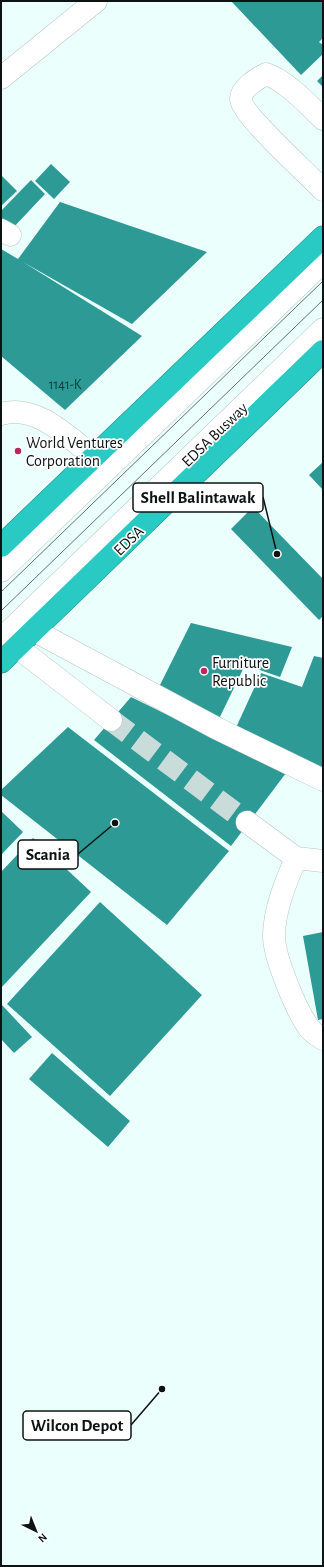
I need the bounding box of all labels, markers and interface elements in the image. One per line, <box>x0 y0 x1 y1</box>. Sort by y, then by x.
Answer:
house number: 1141-K <box>49 378 82 392</box>
street label: EDSA Busway <box>179 399 252 471</box>
place label: World Ventures Corporation <box>26 435 123 469</box>
marker: World Ventures Corporation <box>13 446 23 456</box>
callout: Shell Balintawak <box>133 483 263 512</box>
text: Shell Balintawak <box>141 489 256 506</box>
street label: EDSA <box>111 523 147 559</box>
place label: Furniture Republic <box>212 655 269 689</box>
marker: Furniture Republic <box>199 666 209 676</box>
callout: Scania <box>18 840 78 869</box>
text: Scania <box>26 846 70 863</box>
callout: Wilcon Depot <box>23 1411 131 1440</box>
text: Wilcon Depot <box>31 1417 124 1434</box>
north arrow <box>16 1511 56 1551</box>
text: N <box>36 1531 49 1545</box>

